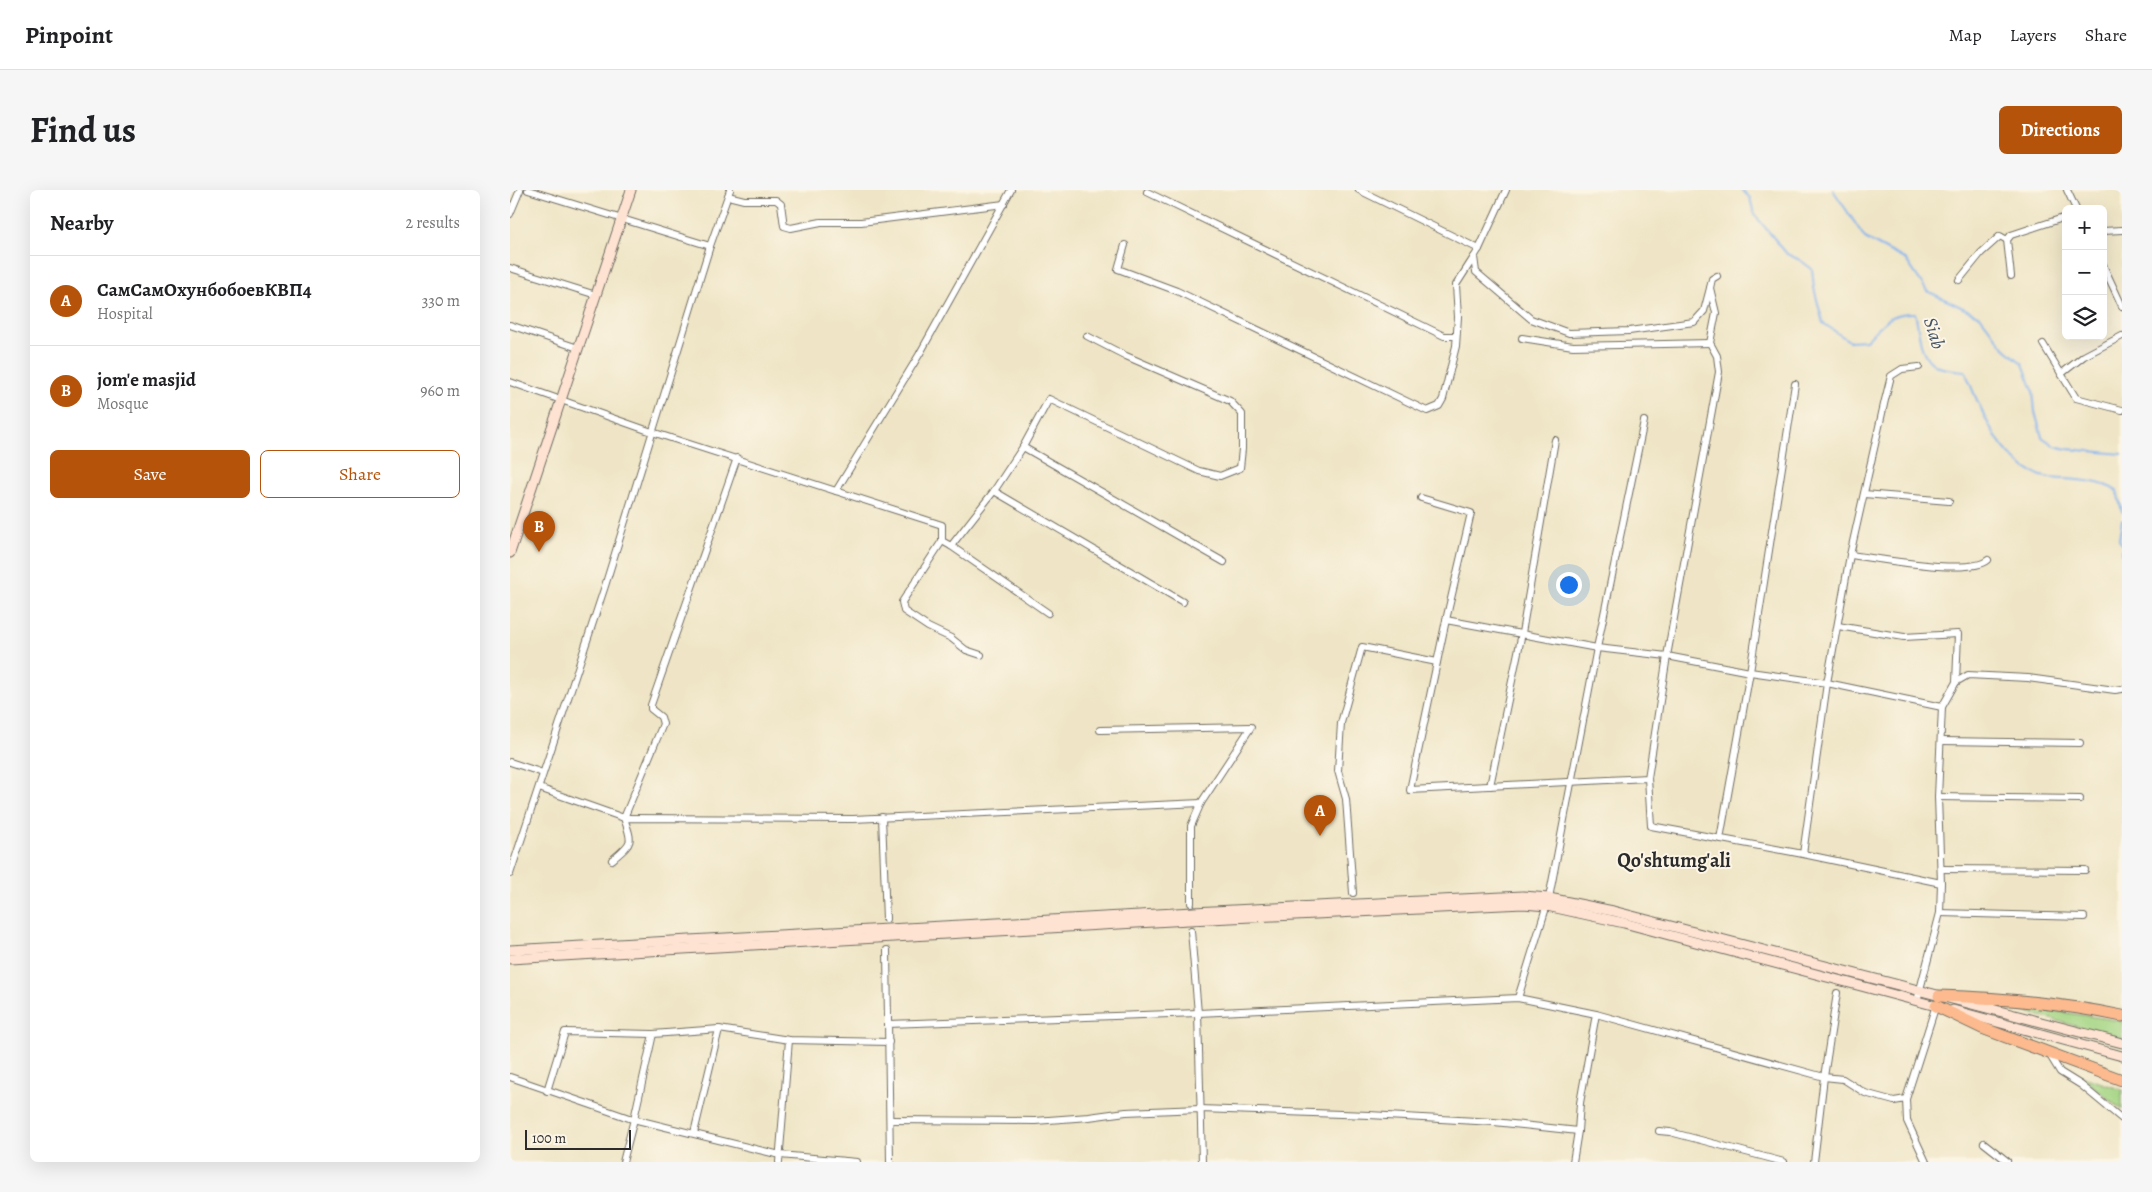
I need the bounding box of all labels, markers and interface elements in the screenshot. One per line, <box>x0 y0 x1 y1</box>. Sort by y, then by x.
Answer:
text: Pinpoint <box>25 19 113 51</box>
text: Map <box>1949 23 1982 47</box>
text: Layers <box>2010 23 2057 47</box>
text: Share <box>2085 23 2127 47</box>
text: Find us <box>30 106 136 154</box>
button: Directions <box>1999 106 2122 154</box>
map controls <box>2062 205 2107 340</box>
button: + <box>2062 205 2107 250</box>
text: Nearby <box>50 209 113 237</box>
text: 2 results <box>405 212 460 234</box>
button: − <box>2062 250 2107 295</box>
text: СамСамОхунбобоевКВП4 <box>97 277 312 303</box>
text: A <box>61 290 71 312</box>
text: 330 m <box>422 290 460 312</box>
button: layers <box>2062 295 2107 340</box>
text: Hospital <box>97 303 153 325</box>
water label: Siab <box>1917 314 1951 352</box>
text: jom'e masjid <box>97 367 196 393</box>
text: B <box>61 380 71 402</box>
text: 960 m <box>420 380 460 402</box>
text: Mosque <box>97 393 149 415</box>
button: Save <box>50 450 250 498</box>
button: Share <box>260 450 460 498</box>
pin: B <box>523 511 555 552</box>
your location <box>1556 572 1582 598</box>
pin: A <box>1304 795 1336 836</box>
district label: Qo'shtumg'ali <box>1617 847 1731 874</box>
scale bar <box>525 1127 631 1150</box>
text: 100 m <box>532 1129 566 1148</box>

